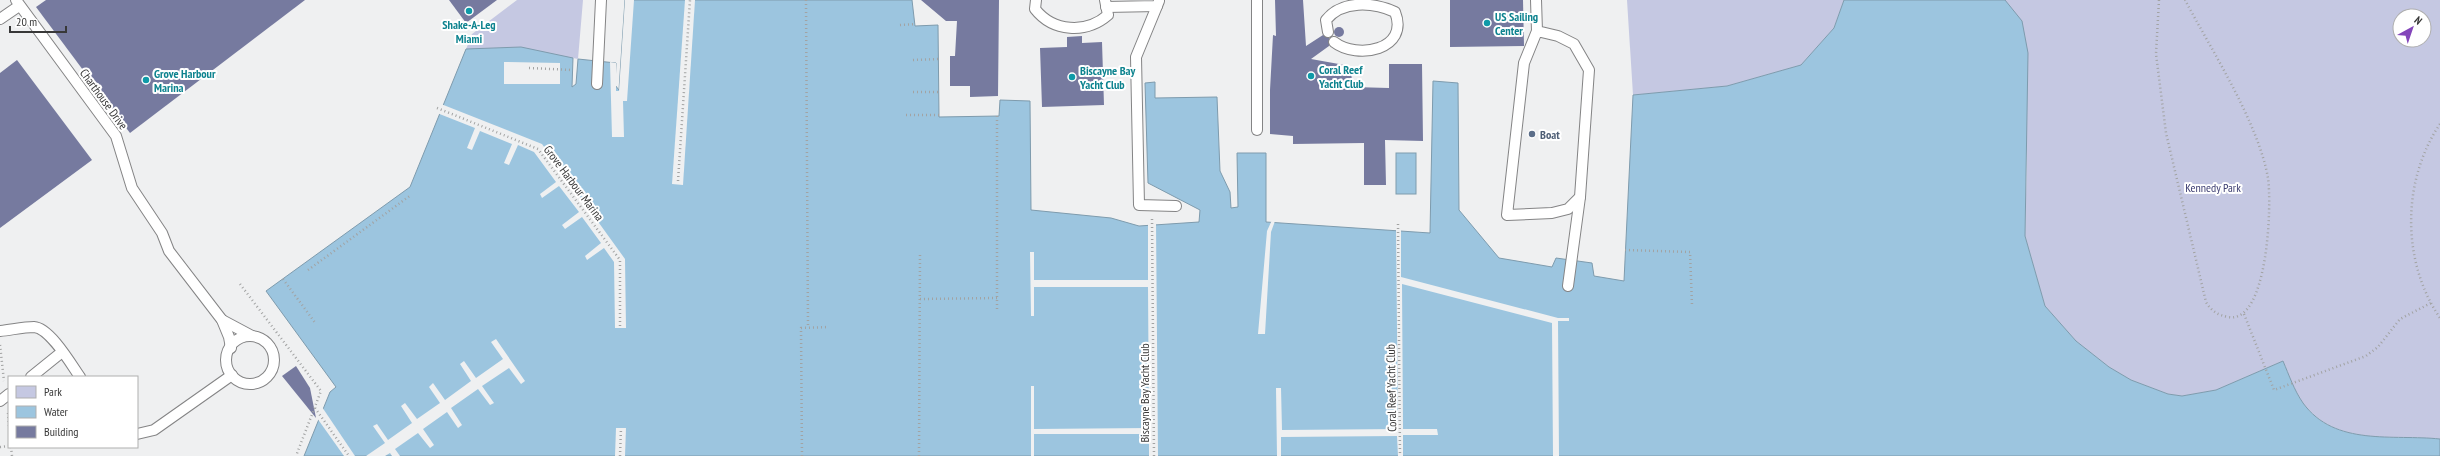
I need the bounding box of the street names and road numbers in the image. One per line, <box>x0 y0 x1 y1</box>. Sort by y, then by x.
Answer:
street label: Charthouse Drive <box>77 66 131 132</box>
street label: Grove Harbour Marina <box>541 142 607 224</box>
street label: Biscayne Bay Yacht Club <box>1137 343 1152 443</box>
street label: Coral Reef Yacht Club <box>1383 344 1399 432</box>

